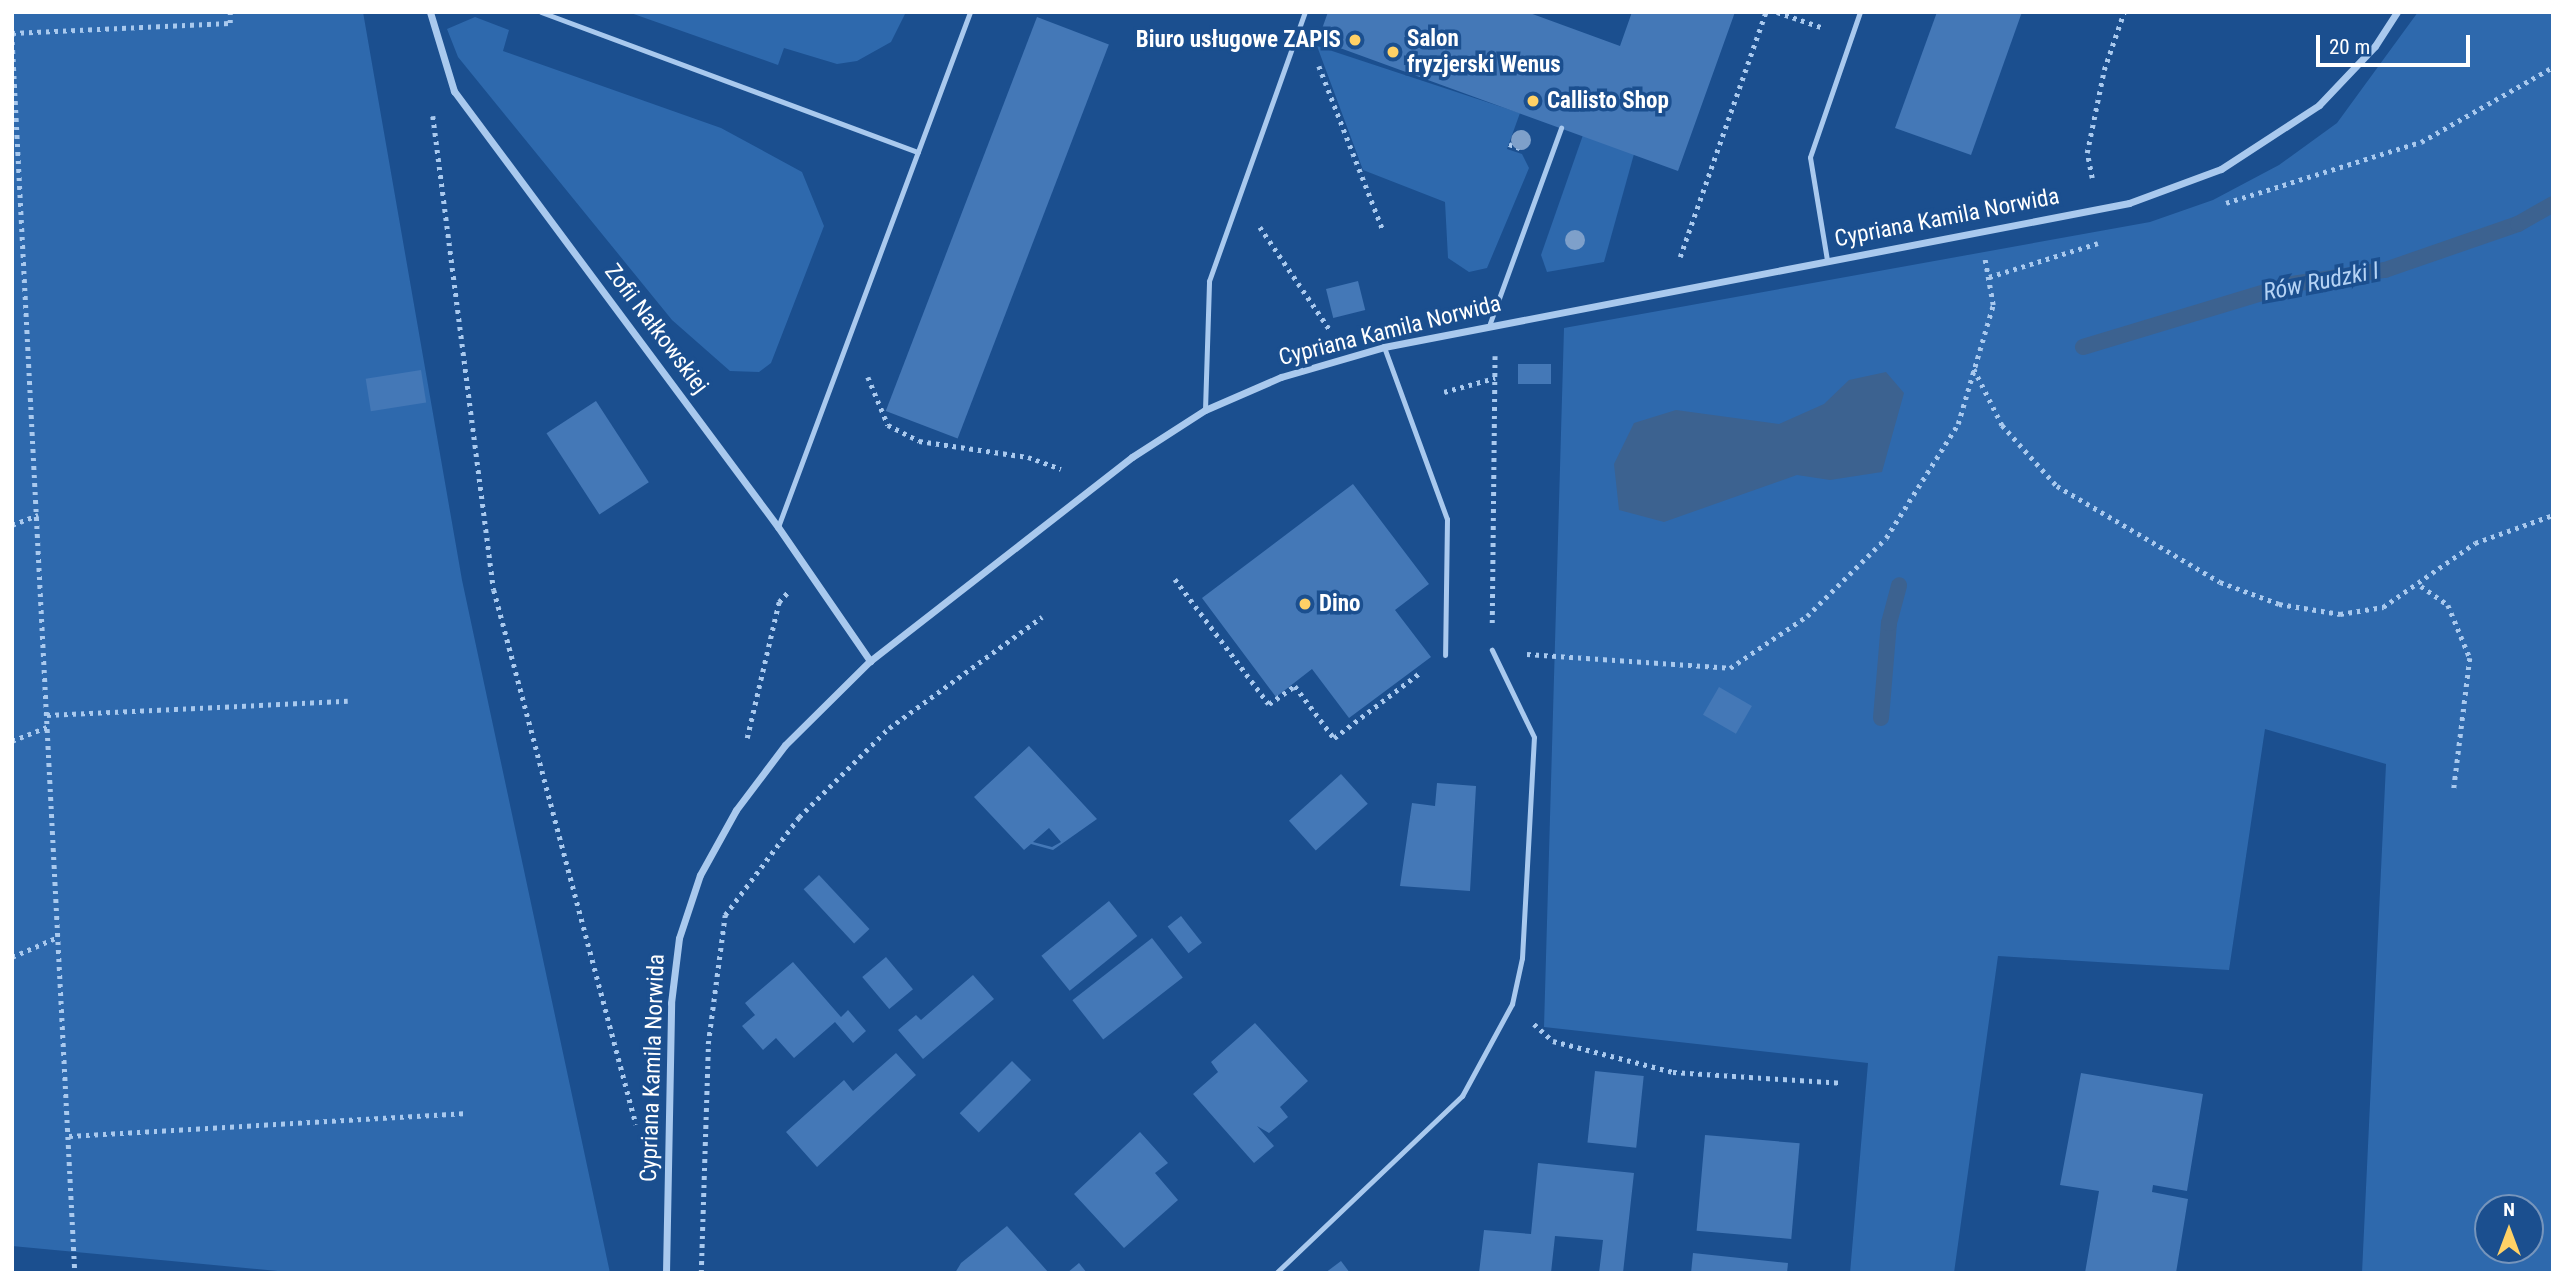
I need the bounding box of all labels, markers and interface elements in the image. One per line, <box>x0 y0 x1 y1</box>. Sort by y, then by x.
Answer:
scale bar <box>2320 21 2474 65</box>
place label: Salon fryzjerski Wenus <box>1407 25 1561 79</box>
place label: Biuro usługowe ZAPIS <box>1136 26 1341 54</box>
marker: Biuro usługowe ZAPIS <box>1347 32 1363 48</box>
text: 20 m <box>2329 35 2370 59</box>
marker: Salon fryzjerski Wenus <box>1385 44 1401 60</box>
place label: Callisto Shop <box>1547 87 1669 115</box>
marker: Callisto Shop <box>1525 93 1541 109</box>
street label: Cypriana Kamila Norwida <box>1832 183 2062 253</box>
water label: Rów Rudzki I <box>2261 257 2381 307</box>
street label: Zofii Nałkowskiej <box>598 259 714 399</box>
street label: Cypriana Kamila Norwida <box>1276 290 1504 372</box>
place label: Dino <box>1319 590 1361 618</box>
marker: Dino <box>1297 596 1313 612</box>
street label: Cypriana Kamila Norwida <box>635 954 671 1182</box>
north arrow <box>2474 1194 2544 1264</box>
text: N <box>2503 1198 2515 1221</box>

